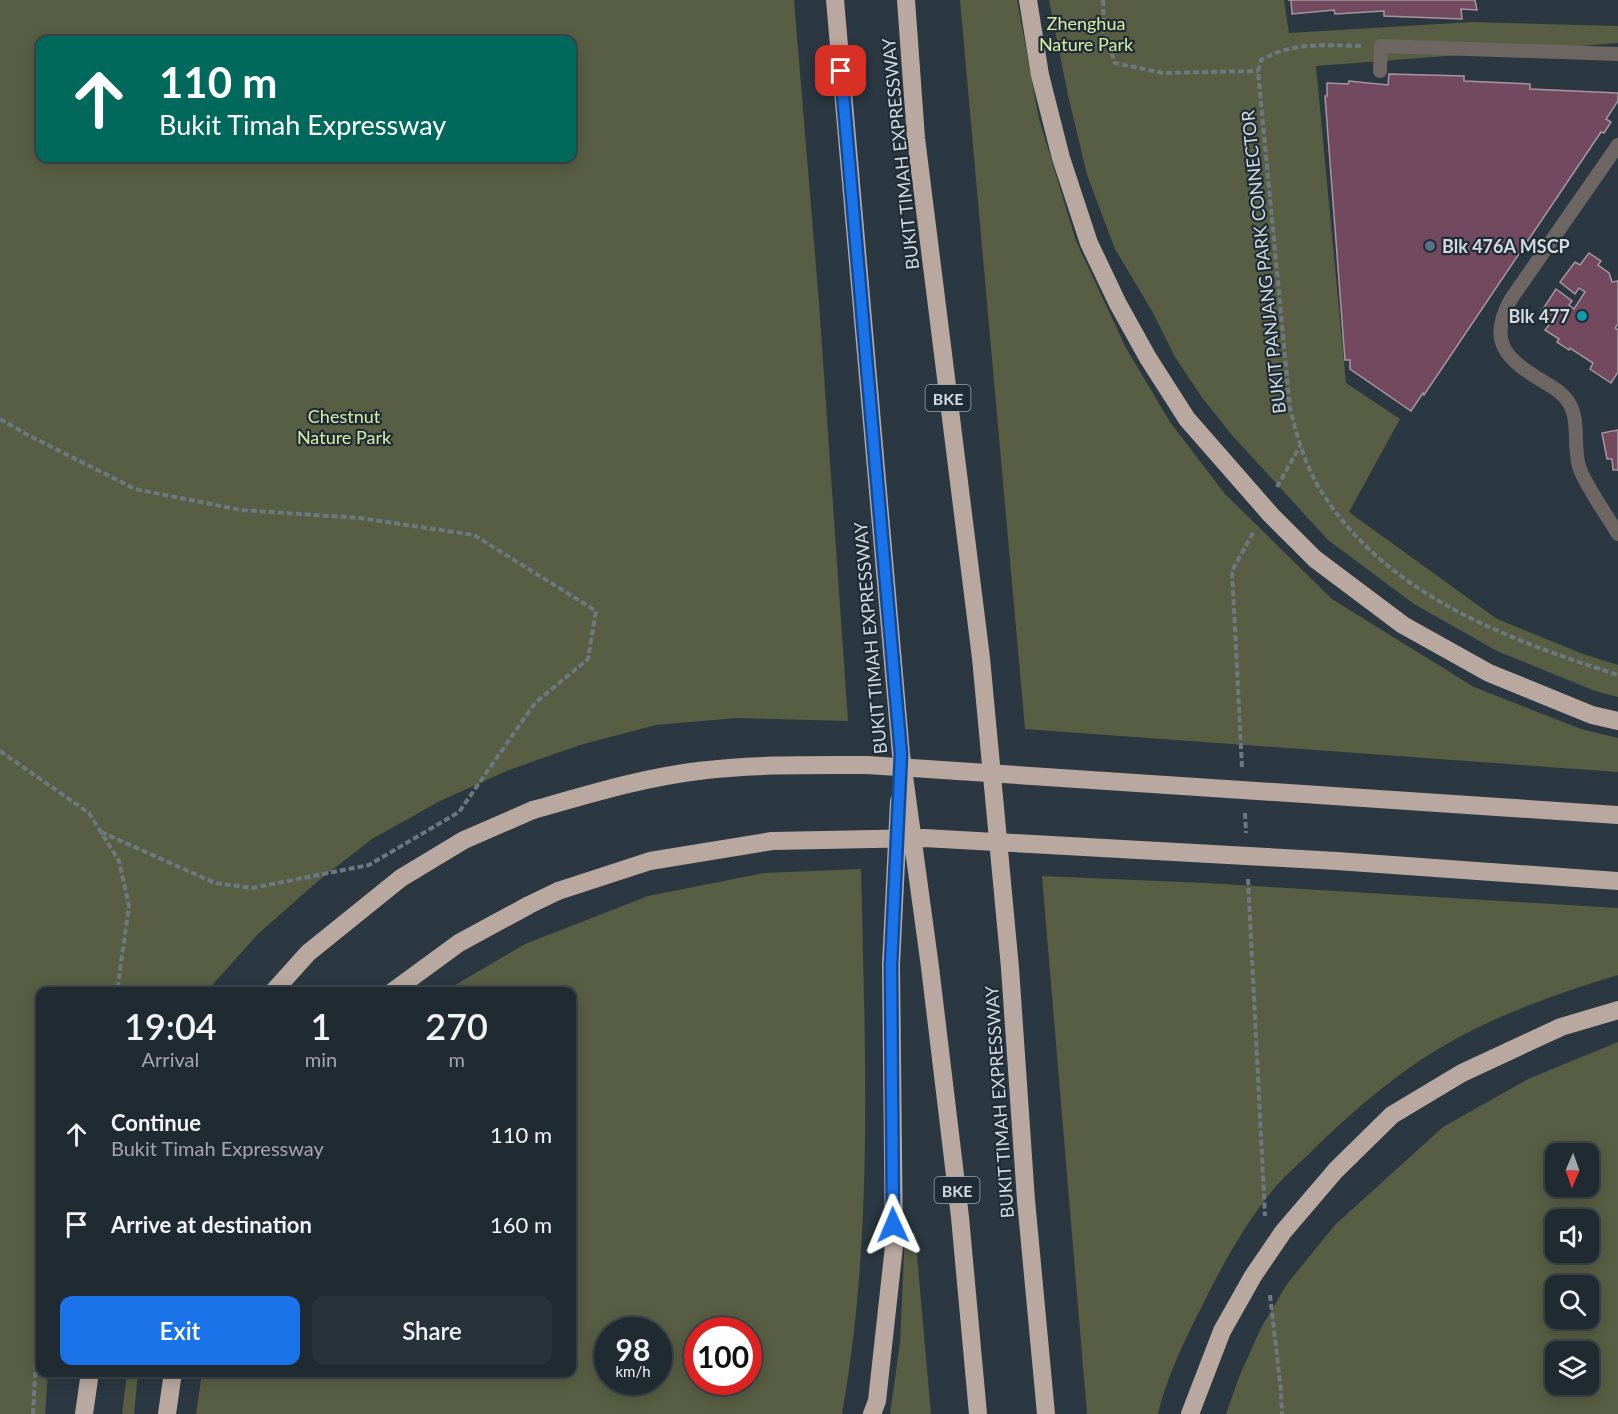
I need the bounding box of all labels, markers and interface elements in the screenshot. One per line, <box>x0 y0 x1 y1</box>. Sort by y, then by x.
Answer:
park label: Zhenghua Nature Park <box>1039 12 1134 55</box>
street label: BUKIT TIMAH EXPRESSWAY <box>877 36 923 271</box>
pin <box>815 45 866 96</box>
icon: arrive <box>824 54 857 87</box>
text: 110 m <box>159 57 277 107</box>
icon: ahead <box>60 60 138 138</box>
text: Bukit Timah Expressway <box>159 108 446 141</box>
street label: BUKIT PANJANG PARK CONNECTOR <box>1236 108 1290 415</box>
place label: Blk 476A MSCP <box>1442 235 1570 257</box>
marker: Blk 476A MSCP <box>1423 239 1437 253</box>
place label: Blk 477 <box>1509 305 1570 327</box>
marker: Blk 477 <box>1575 309 1589 323</box>
road number: BKE <box>926 385 970 411</box>
park label: Chestnut Nature Park <box>297 405 392 448</box>
street label: BUKIT TIMAH EXPRESSWAY <box>849 520 891 755</box>
street label: BUKIT TIMAH EXPRESSWAY <box>980 984 1018 1219</box>
text: 19:04 <box>124 1004 217 1048</box>
text: 1 <box>311 1004 331 1048</box>
text: 270 <box>425 1004 488 1048</box>
text: Arrival <box>142 1047 199 1071</box>
text: min <box>305 1047 337 1071</box>
text: m <box>448 1047 465 1071</box>
text: Continue <box>111 1109 201 1136</box>
icon: ahead <box>60 1118 93 1151</box>
text: 110 m <box>490 1121 552 1148</box>
text: Bukit Timah Expressway <box>111 1136 324 1160</box>
north arrow <box>1545 1143 1599 1197</box>
map controls <box>1545 1143 1599 1395</box>
road number: BKE <box>934 1177 980 1203</box>
position arrow <box>861 1193 925 1257</box>
icon: arrive <box>60 1208 93 1241</box>
button: sound <box>1545 1209 1599 1263</box>
text: Arrive at destination <box>111 1211 312 1238</box>
text: 160 m <box>490 1211 552 1238</box>
button: search <box>1545 1275 1599 1329</box>
button: Exit <box>60 1296 300 1365</box>
button: Share <box>312 1296 552 1365</box>
speed limit sign: 100 <box>684 1317 762 1395</box>
text: 98 <box>616 1331 650 1367</box>
button: layers <box>1545 1341 1599 1395</box>
text: km/h <box>615 1362 651 1380</box>

